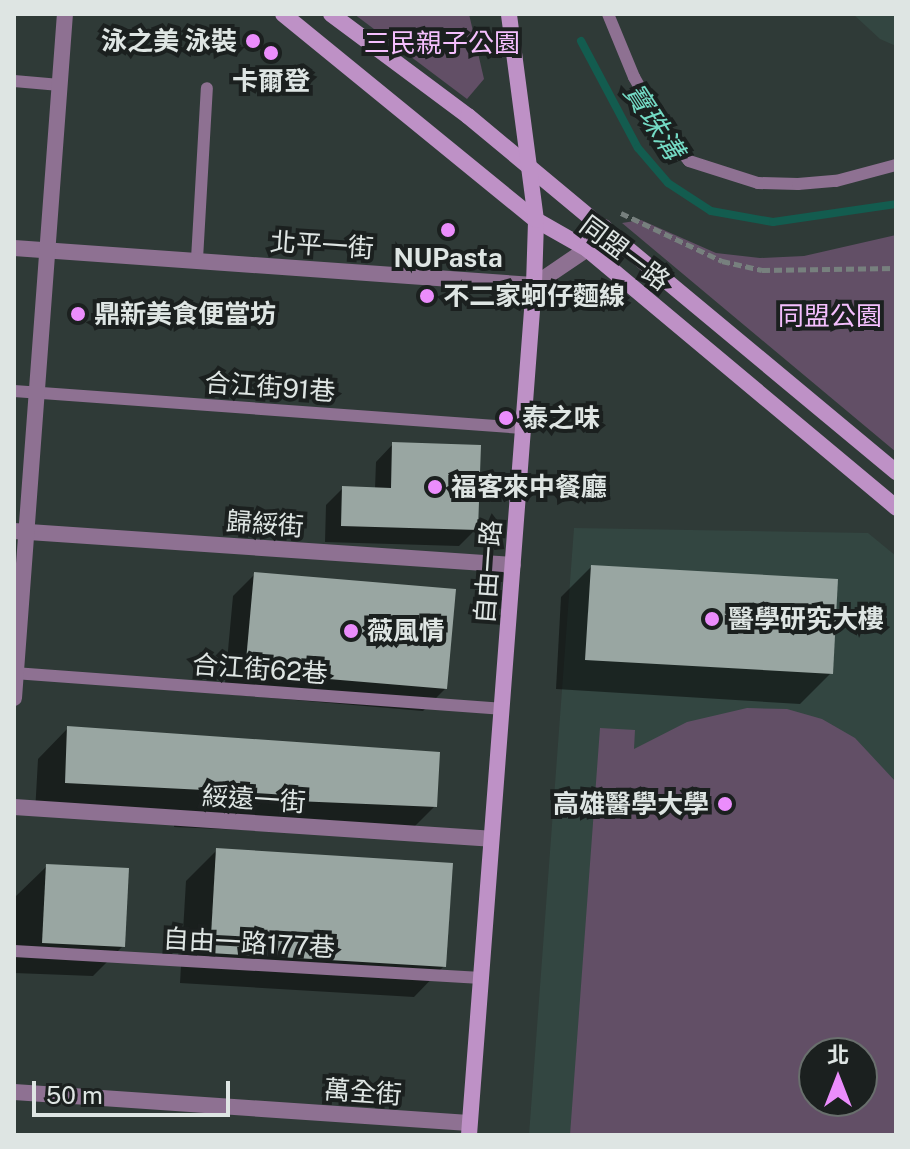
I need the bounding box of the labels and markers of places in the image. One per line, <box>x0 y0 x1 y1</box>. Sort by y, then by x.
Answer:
place label: 泳之美 泳裝 <box>101 25 237 57</box>
marker: 泳之美 泳裝 <box>244 32 262 50</box>
marker: 卡爾登 <box>262 44 280 62</box>
place label: 卡爾登 <box>232 65 310 97</box>
marker: NUPasta <box>439 221 457 239</box>
place label: NUPasta <box>393 242 503 274</box>
place label: 不二家蚵仔麵線 <box>443 280 625 312</box>
marker: 不二家蚵仔麵線 <box>418 287 436 305</box>
place label: 鼎新美食便當坊 <box>94 298 276 330</box>
marker: 鼎新美食便當坊 <box>69 305 87 323</box>
place label: 泰之味 <box>522 402 600 434</box>
marker: 泰之味 <box>497 409 515 427</box>
place label: 福客來中餐廳 <box>451 471 607 503</box>
marker: 福客來中餐廳 <box>426 478 444 496</box>
place label: 醫學研究大樓 <box>728 603 884 635</box>
marker: 醫學研究大樓 <box>703 610 721 628</box>
place label: 薇風情 <box>367 615 445 647</box>
marker: 薇風情 <box>342 622 360 640</box>
place label: 高雄醫學大學 <box>553 788 709 820</box>
marker: 高雄醫學大學 <box>716 795 734 813</box>

